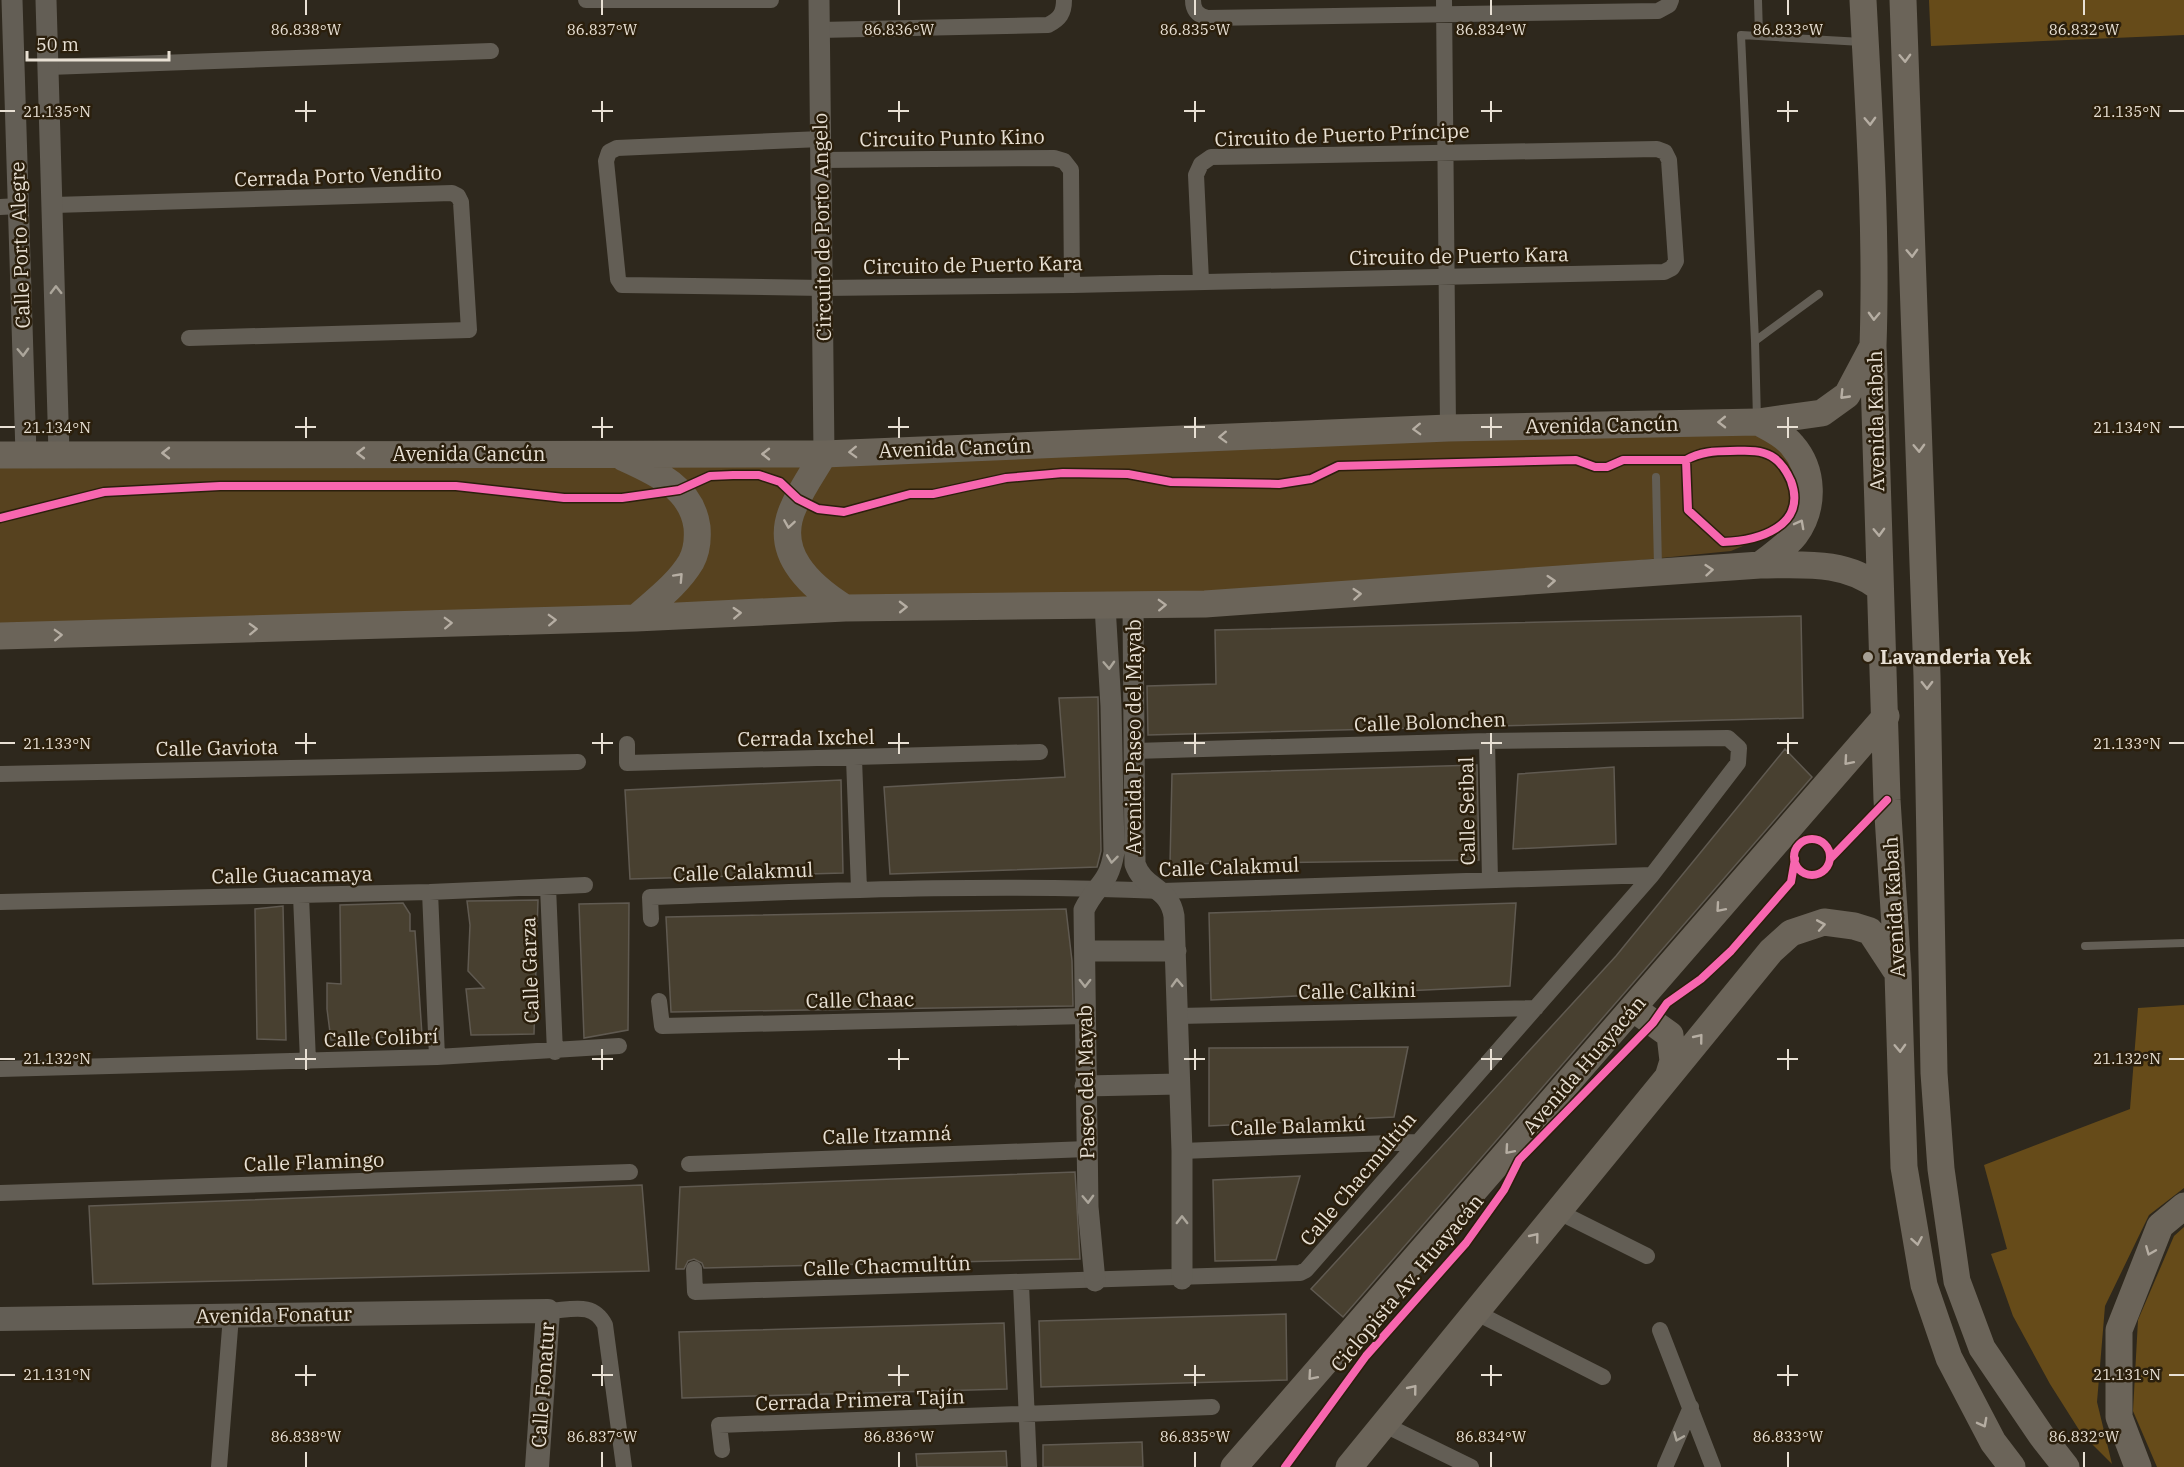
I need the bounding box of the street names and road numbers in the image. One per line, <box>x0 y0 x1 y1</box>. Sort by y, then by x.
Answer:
street label: Circuito de Porto Angelo <box>806 113 837 341</box>
street label: Circuito de Puerto Príncipe <box>1214 117 1470 152</box>
street label: Circuito Punto Kino <box>859 122 1045 153</box>
street label: Cerrada Porto Vendito <box>234 158 442 193</box>
street label: Calle Porto Alegre <box>3 161 36 329</box>
street label: Circuito de Puerto Kara <box>1349 240 1569 271</box>
street label: Circuito de Puerto Kara <box>863 249 1083 280</box>
street label: Avenida Kabah <box>1861 350 1890 492</box>
street label: Avenida Cancún <box>1525 410 1679 439</box>
street label: Avenida Cancún <box>878 431 1032 464</box>
street label: Avenida Cancún <box>392 440 546 467</box>
street label: Avenida Paseo del Mayab <box>1120 619 1147 855</box>
street label: Calle Bolonchen <box>1354 705 1507 738</box>
street label: Cerrada Ixchel <box>737 723 875 752</box>
street label: Calle Gaviota <box>155 733 279 762</box>
street label: Calle Seibal <box>1452 756 1481 866</box>
street label: Avenida Kabah <box>1876 836 1911 978</box>
street label: Calle Calakmul <box>1158 851 1300 882</box>
street label: Calle Calakmul <box>672 856 814 887</box>
street label: Calle Guacamaya <box>211 860 373 889</box>
street label: Calle Garza <box>514 916 545 1024</box>
street label: Calle Calkini <box>1298 976 1416 1005</box>
street label: Calle Chaac <box>805 985 915 1014</box>
street label: Avenida Huayacán <box>1516 989 1651 1140</box>
street label: Paseo del Mayab <box>1071 1005 1100 1159</box>
street label: Calle Colibrí <box>323 1022 439 1053</box>
street label: Calle Chacmultún <box>1293 1106 1422 1251</box>
street label: Calle Balamkú <box>1230 1110 1366 1141</box>
street label: Calle Itzamná <box>822 1119 952 1150</box>
street label: Calle Flamingo <box>243 1146 385 1177</box>
street label: Ciclopista Av. Huayacán <box>1324 1188 1489 1377</box>
street label: Calle Chacmultún <box>803 1249 971 1282</box>
street label: Avenida Fonatur <box>196 1300 352 1329</box>
street label: Calle Fonatur <box>525 1321 560 1449</box>
street label: Cerrada Primera Tajín <box>755 1382 966 1417</box>

